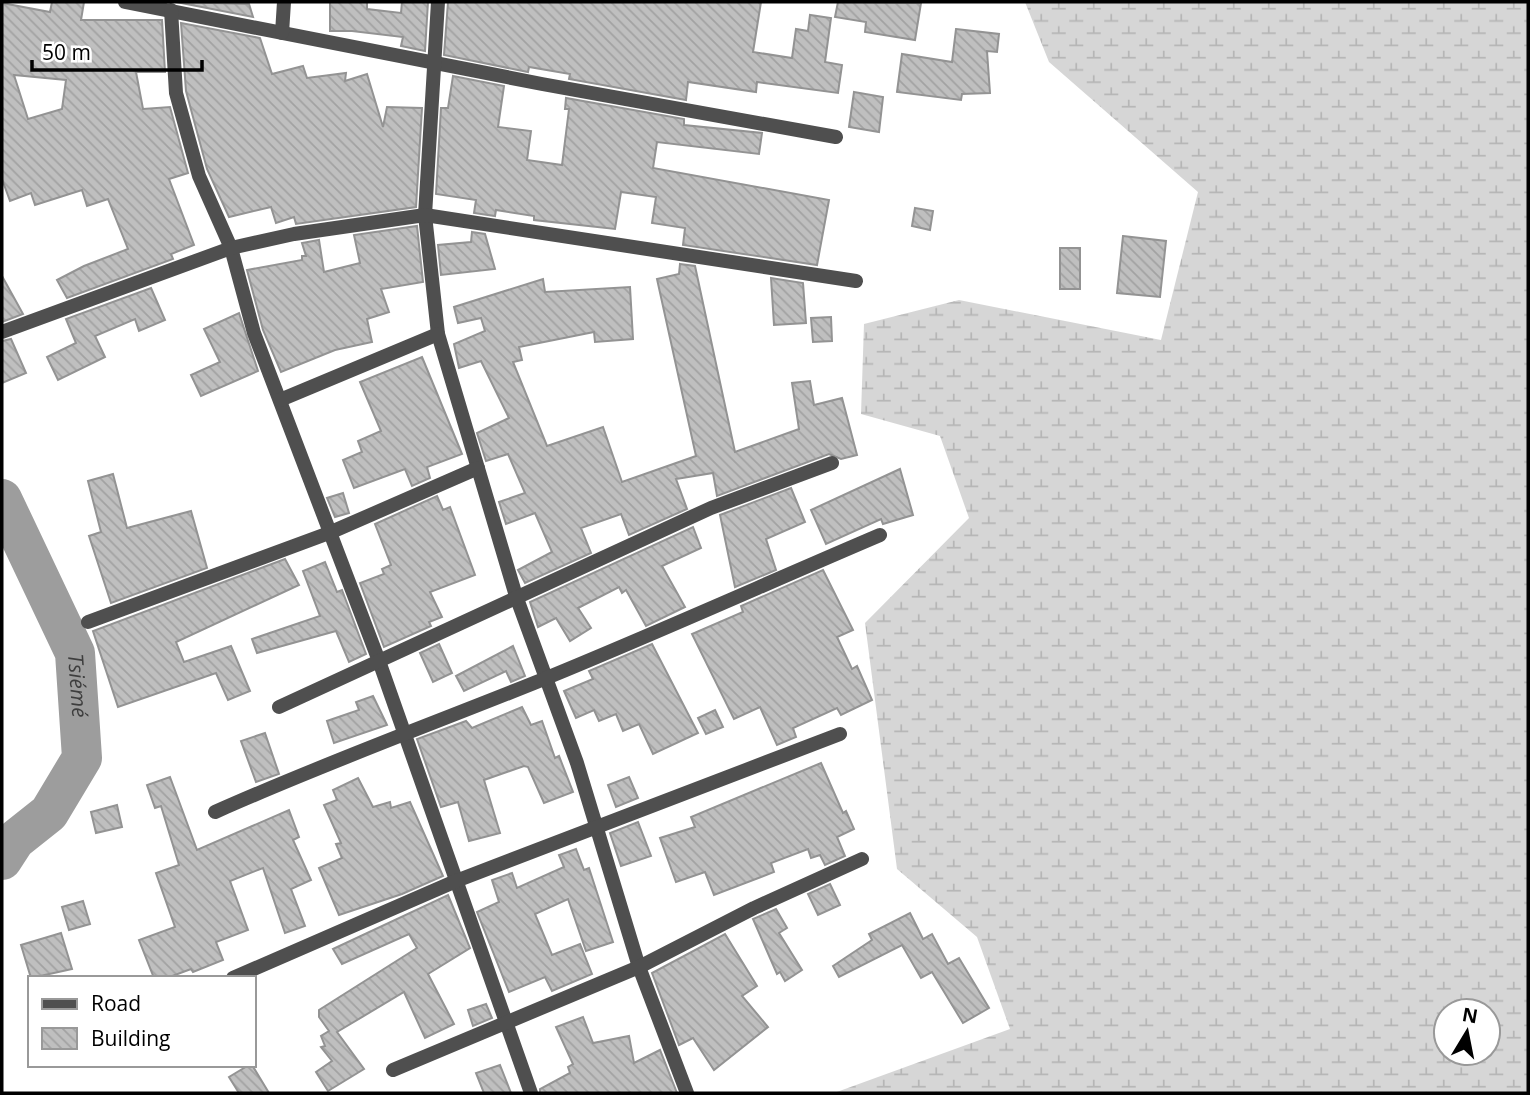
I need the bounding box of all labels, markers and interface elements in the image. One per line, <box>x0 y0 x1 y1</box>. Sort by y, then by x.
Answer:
scale bar <box>32 28 201 72</box>
text: 50 m <box>42 38 91 66</box>
water label: Tsiémé <box>62 653 94 719</box>
legend <box>28 976 256 1067</box>
text: Road <box>91 989 141 1017</box>
north arrow <box>1432 997 1502 1067</box>
text: N <box>1460 1001 1480 1029</box>
text: Building <box>91 1024 170 1052</box>

